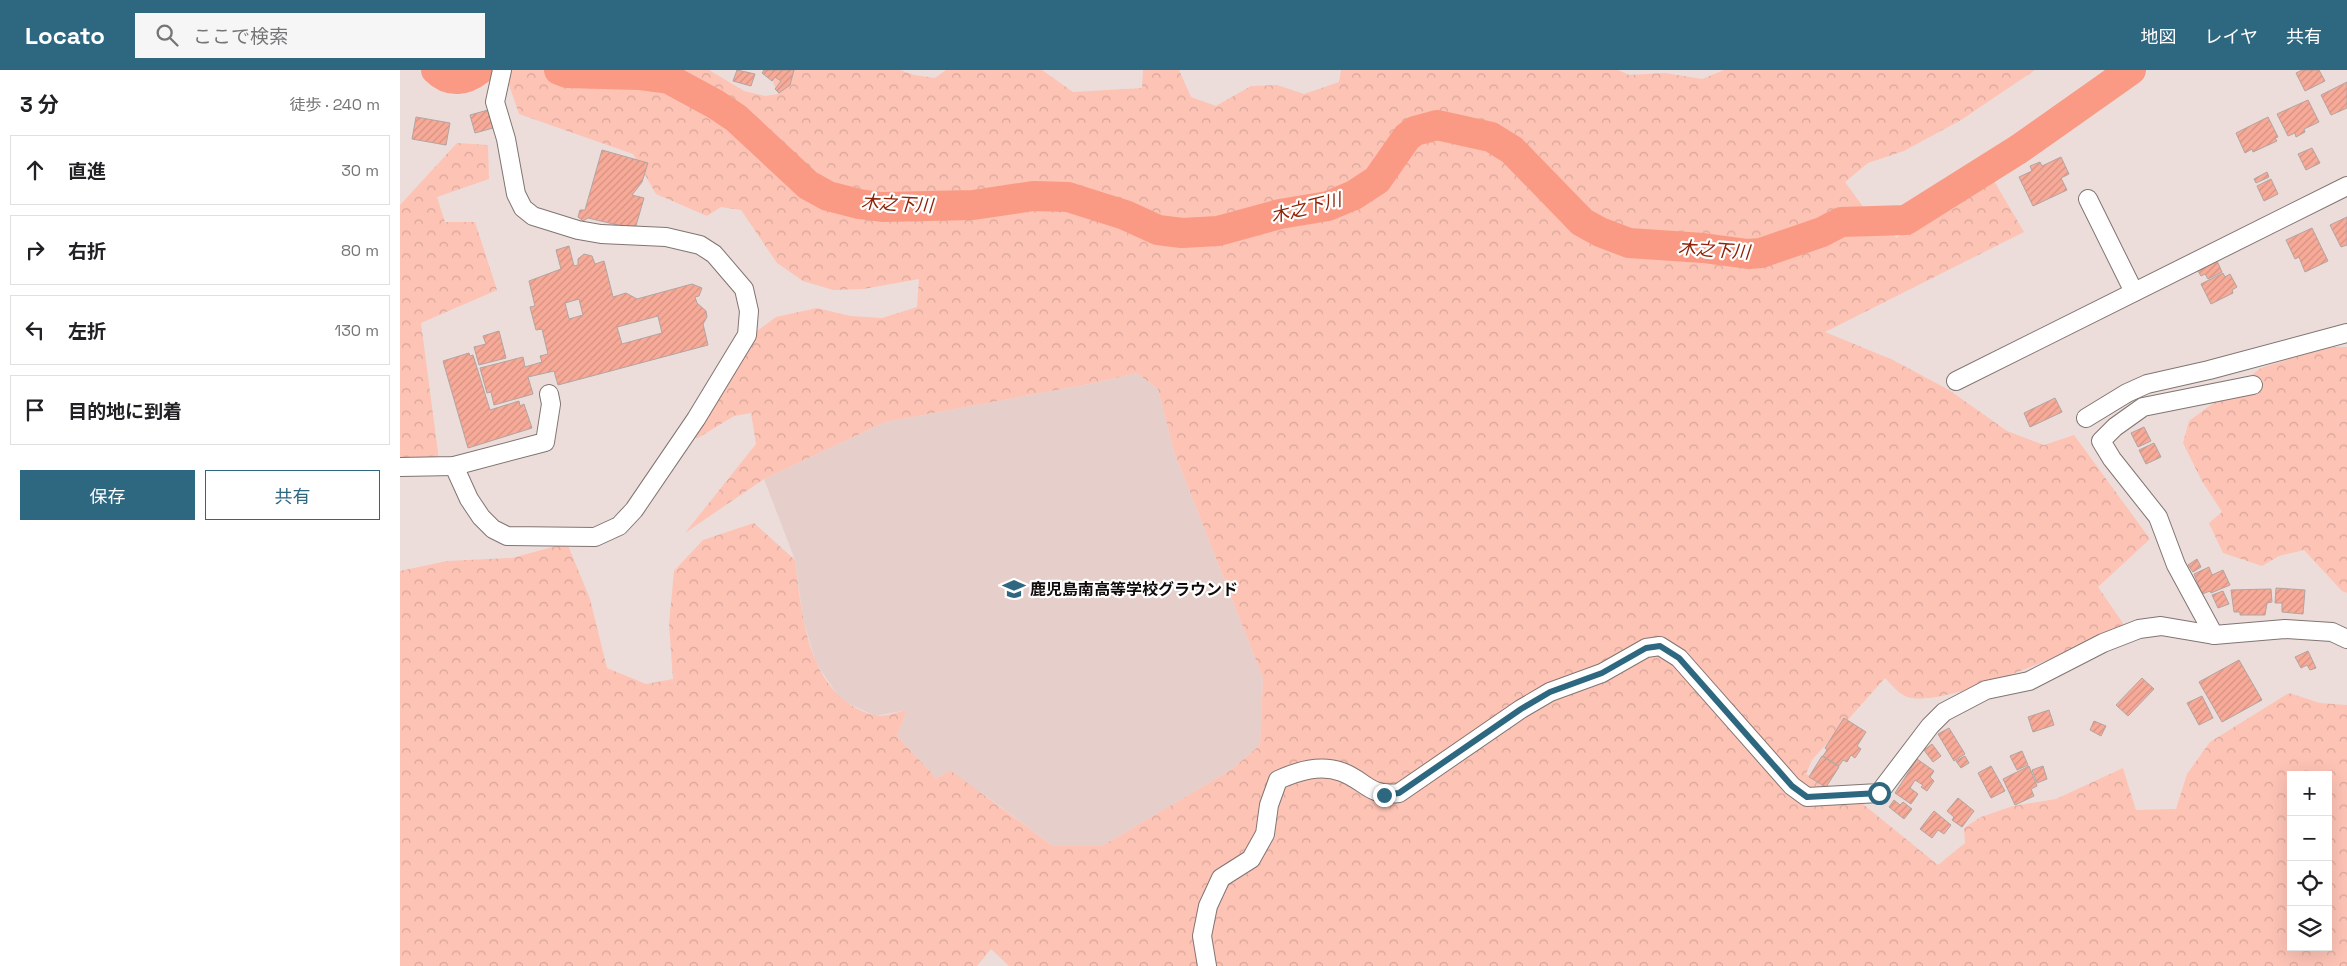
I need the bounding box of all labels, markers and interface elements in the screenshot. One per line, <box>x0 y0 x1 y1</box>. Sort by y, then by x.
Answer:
search box <box>135 13 485 58</box>
text: Locato <box>25 20 105 51</box>
icon: search <box>153 21 181 49</box>
text: ここで検索 <box>193 24 288 49</box>
text: 地図 <box>2141 25 2177 48</box>
text: レイヤ <box>2205 25 2258 48</box>
text: 共有 <box>2286 25 2322 48</box>
text: 3 分 <box>20 91 59 118</box>
text: 徒歩 · 240 m <box>289 94 380 115</box>
icon: ahead <box>21 156 49 184</box>
text: 直進 <box>68 159 106 184</box>
text: 30 m <box>341 160 379 181</box>
water label: 木之下川 <box>1268 187 1346 227</box>
water label: 木之下川 <box>860 190 936 217</box>
icon: right <box>21 236 49 264</box>
water label: 木之下川 <box>1677 236 1753 264</box>
text: 右折 <box>68 239 106 264</box>
text: 80 m <box>341 240 379 261</box>
icon: left <box>21 316 49 344</box>
text: 左折 <box>68 319 106 344</box>
text: 130 m <box>335 320 379 341</box>
icon: arrive <box>21 396 49 424</box>
text: 目的地に到着 <box>68 399 182 424</box>
button: 保存 <box>20 470 195 520</box>
button: 共有 <box>205 470 380 520</box>
school or university icon: 鹿児島南高等学校グラウンド <box>1001 576 1027 602</box>
place label: 鹿児島南高等学校グラウンド <box>1030 579 1238 600</box>
map controls <box>2287 771 2332 951</box>
button: + <box>2287 771 2332 816</box>
route start <box>1868 782 1891 805</box>
route end <box>1373 784 1396 807</box>
button: − <box>2287 816 2332 861</box>
button: locate <box>2287 861 2332 906</box>
button: layers <box>2287 906 2332 951</box>

